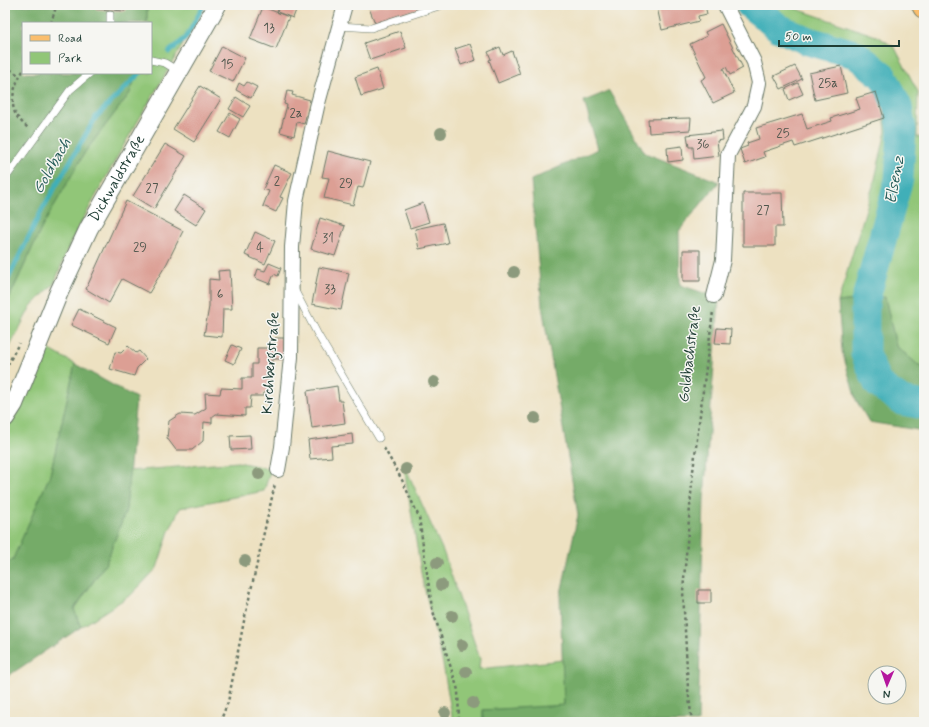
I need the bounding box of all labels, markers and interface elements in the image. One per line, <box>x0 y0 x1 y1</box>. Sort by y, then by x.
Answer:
house number: 13 <box>263 20 275 37</box>
legend <box>22 22 152 74</box>
scale bar <box>779 22 899 48</box>
text: 50 m <box>785 29 812 45</box>
text: Road <box>58 31 82 47</box>
text: Park <box>58 51 82 67</box>
house number: 15 <box>221 56 233 73</box>
house number: 25a <box>818 75 838 92</box>
house number: 2a <box>289 105 303 122</box>
house number: 25 <box>776 125 790 142</box>
street label: Dickwaldstraße <box>84 131 150 226</box>
water label: Goldbach <box>28 134 76 198</box>
house number: 36 <box>696 136 710 153</box>
water label: Elsenz <box>880 154 910 206</box>
house number: 2 <box>274 173 281 190</box>
house number: 29 <box>339 175 353 192</box>
house number: 27 <box>146 180 159 197</box>
house number: 27 <box>757 202 770 219</box>
house number: 31 <box>322 230 334 247</box>
house number: 29 <box>133 239 147 256</box>
house number: 4 <box>256 240 264 257</box>
house number: 33 <box>324 281 336 298</box>
house number: 6 <box>217 286 224 303</box>
street label: Goldbachstraße <box>674 305 706 403</box>
street label: Kirchbergstraße <box>257 311 286 415</box>
north arrow <box>867 665 907 705</box>
text: N <box>883 687 891 701</box>

